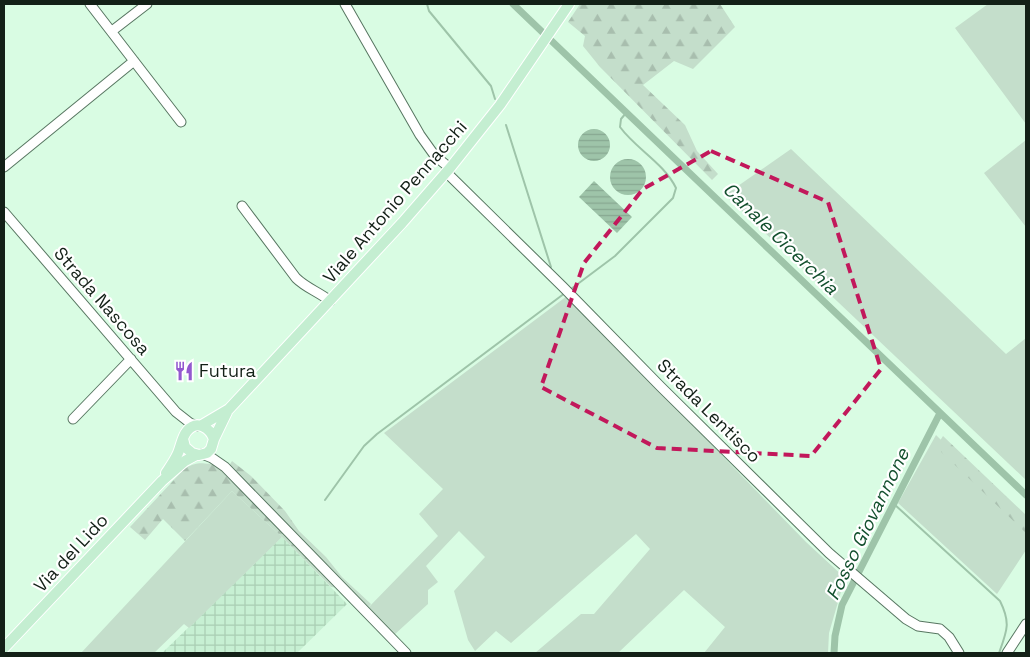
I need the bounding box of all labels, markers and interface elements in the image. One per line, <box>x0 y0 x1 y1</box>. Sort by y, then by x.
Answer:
street label: Viale Antonio Pennacchi <box>318 116 472 288</box>
water label: Canale Cicerchia <box>718 177 844 300</box>
street label: Strada Nascosa <box>49 242 156 359</box>
street label: Strada Lentisco <box>653 354 766 467</box>
place label: Futura <box>199 359 256 382</box>
restaurant icon: Futura <box>173 360 195 382</box>
water label: Fosso Giovannone <box>820 444 915 604</box>
street label: Via del Lido <box>29 509 113 597</box>

